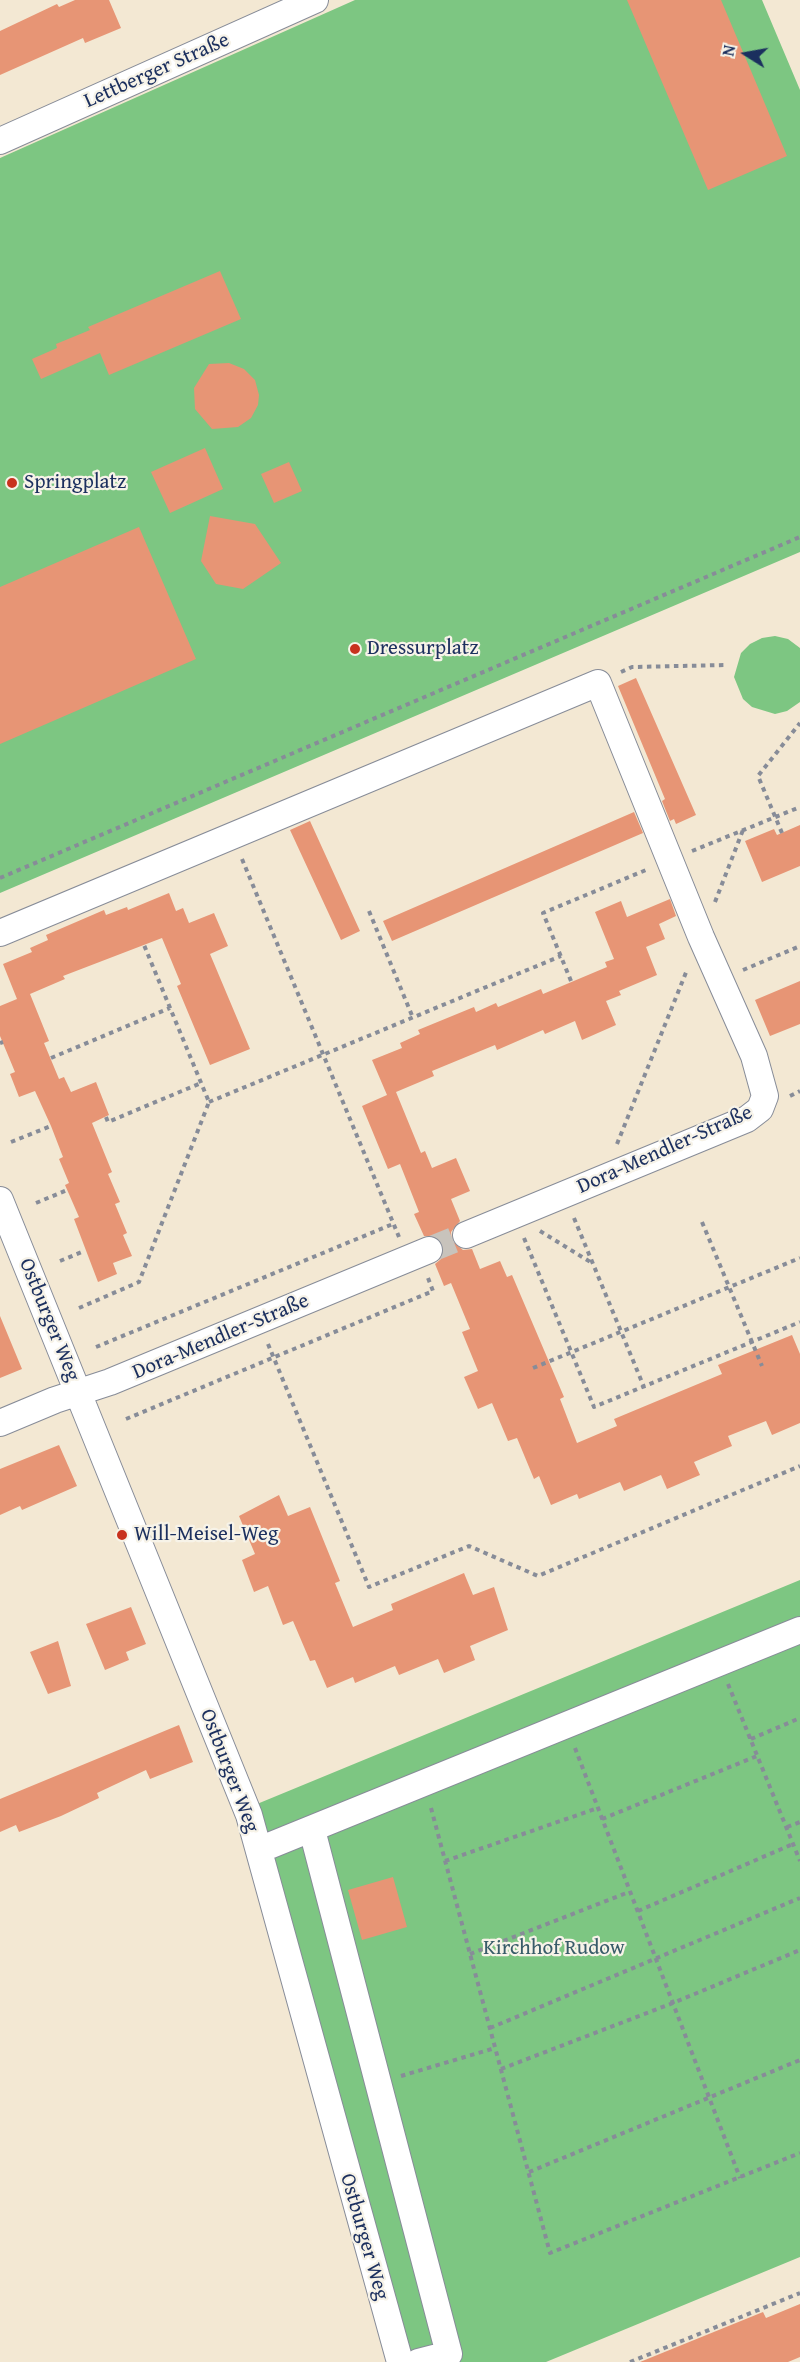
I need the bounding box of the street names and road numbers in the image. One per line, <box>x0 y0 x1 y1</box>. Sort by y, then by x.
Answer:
street label: Lettberger Straße <box>81 28 233 114</box>
street label: Dora-Mendler-Straße <box>574 1100 756 1200</box>
street label: Ostburger Weg <box>13 1255 85 1385</box>
street label: Dora-Mendler-Straße <box>129 1288 313 1386</box>
street label: Ostburger Weg <box>194 1706 264 1836</box>
street label: Ostburger Weg <box>334 2171 394 2303</box>

